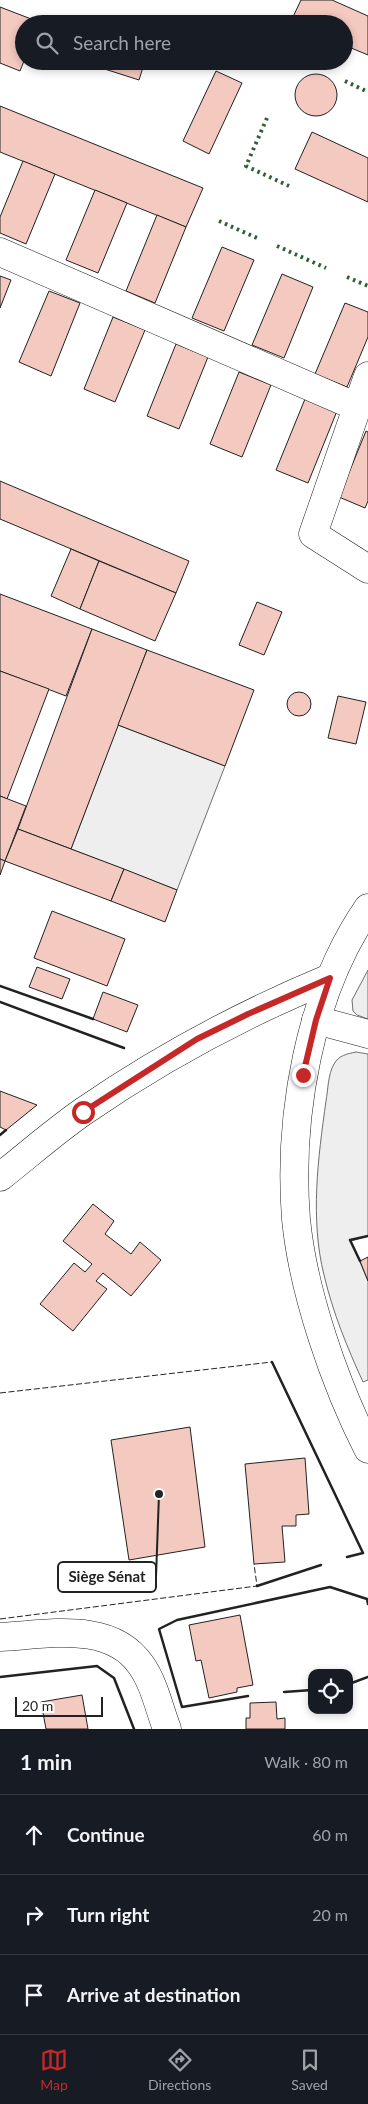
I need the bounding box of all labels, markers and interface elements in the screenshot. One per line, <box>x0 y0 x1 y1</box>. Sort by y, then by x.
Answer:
search box <box>15 15 353 70</box>
icon: search <box>33 29 61 57</box>
text: Search here <box>73 31 171 54</box>
route end <box>292 1064 315 1087</box>
route start <box>72 1101 95 1124</box>
callout: Siège Sénat <box>58 1562 156 1592</box>
text: Siège Sénat <box>68 1567 146 1585</box>
map controls <box>308 1669 353 1714</box>
button: locate <box>308 1669 353 1714</box>
scale bar <box>15 1694 102 1717</box>
text: 20 m <box>22 1697 53 1714</box>
text: 1 min <box>20 1749 72 1774</box>
text: Walk · 80 m <box>264 1752 348 1771</box>
icon: ahead <box>20 1821 48 1849</box>
text: Continue <box>67 1823 145 1846</box>
text: 60 m <box>312 1825 348 1844</box>
icon: right <box>20 1901 48 1929</box>
text: Turn right <box>67 1903 149 1926</box>
text: 20 m <box>312 1905 348 1924</box>
icon: arrive <box>20 1981 48 2009</box>
text: Arrive at destination <box>67 1983 240 2006</box>
tab: Map <box>40 2046 68 2093</box>
tab: Directions <box>148 2046 211 2093</box>
tab: Saved <box>291 2046 328 2093</box>

